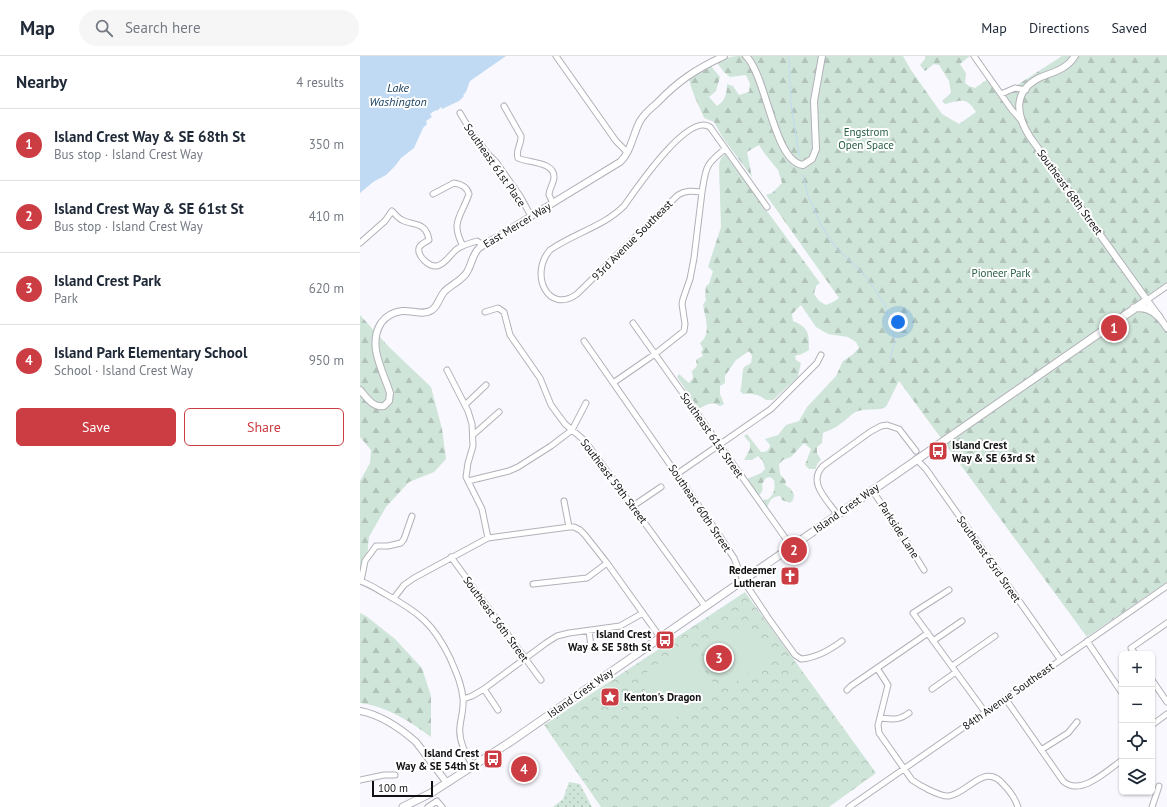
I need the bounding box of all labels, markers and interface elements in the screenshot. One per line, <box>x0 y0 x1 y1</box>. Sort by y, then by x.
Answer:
search box <box>79 10 359 46</box>
text: Map <box>20 16 55 40</box>
icon: search <box>93 17 115 39</box>
text: Search here <box>125 18 201 37</box>
text: Map <box>981 19 1007 37</box>
text: Directions <box>1029 19 1089 37</box>
text: Saved <box>1111 19 1147 37</box>
text: Nearby <box>16 71 67 93</box>
text: 4 results <box>296 74 344 91</box>
water label: Lake Washington <box>369 80 427 109</box>
street label: Southeast 61st Place <box>461 121 529 210</box>
park label: Engstrom Open Space <box>838 125 894 152</box>
text: Island Crest Way & SE 68th St <box>54 127 245 146</box>
text: 1 <box>25 136 33 153</box>
text: 350 m <box>309 136 344 153</box>
text: Bus stop · Island Crest Way <box>54 146 203 163</box>
street label: Southeast 68th Street <box>1034 146 1106 238</box>
street label: 93rd Avenue Southeast <box>589 197 675 283</box>
text: Island Crest Way & SE 61st St <box>54 199 244 218</box>
street label: East Mercer Way <box>481 199 554 251</box>
text: 2 <box>25 208 33 225</box>
text: 410 m <box>309 208 344 225</box>
text: Bus stop · Island Crest Way <box>54 218 203 235</box>
park label: Pioneer Park <box>972 266 1031 280</box>
text: Island Crest Park <box>54 271 161 290</box>
text: 3 <box>25 280 33 297</box>
text: 620 m <box>309 280 344 297</box>
text: Park <box>54 290 78 307</box>
your location <box>888 312 908 332</box>
pin: 1 <box>1101 313 1127 343</box>
text: Island Park Elementary School <box>54 343 247 362</box>
text: 4 <box>25 352 33 369</box>
text: 950 m <box>309 352 344 369</box>
text: School · Island Crest Way <box>54 362 193 379</box>
street label: Southeast 61st Street <box>677 390 747 481</box>
button: Save <box>16 408 176 446</box>
button: Share <box>184 408 344 446</box>
street label: Southeast 59th Street <box>578 436 651 526</box>
place label: Island Crest Way & SE 63rd St <box>952 438 1035 465</box>
bus stop icon: Island Crest Way & SE 63rd St <box>927 440 949 462</box>
street label: Southeast 60th Street <box>666 462 735 555</box>
street label: Island Crest Way <box>810 480 882 536</box>
street label: Parkside Lane <box>875 499 923 561</box>
street label: Southeast 63rd Street <box>954 513 1024 605</box>
pin: 2 <box>781 535 807 565</box>
place label: Redeemer Lutheran <box>729 563 776 590</box>
church icon: Redeemer Lutheran <box>779 565 801 587</box>
street label: Southeast 56th Street <box>460 573 532 665</box>
place label: Island Crest Way & SE 58th St <box>568 627 651 654</box>
bus stop icon: Island Crest Way & SE 58th St <box>654 629 676 651</box>
pin: 3 <box>706 643 732 673</box>
map controls <box>1119 651 1155 795</box>
button: + <box>1119 651 1155 687</box>
street label: 84th Avenue Southeast <box>960 659 1057 733</box>
street label: Island Crest Way <box>544 665 616 721</box>
place icon: Kenton's Dragon <box>599 686 621 708</box>
button: − <box>1119 687 1155 723</box>
place label: Kenton's Dragon <box>624 690 701 704</box>
button: locate <box>1119 723 1155 759</box>
place label: Island Crest Way & SE 54th St <box>396 746 479 773</box>
bus stop icon: Island Crest Way & SE 54th St <box>482 748 504 770</box>
pin: 4 <box>511 754 537 784</box>
button: layers <box>1119 759 1155 795</box>
scale bar <box>372 779 433 798</box>
text: 100 m <box>378 781 408 795</box>

